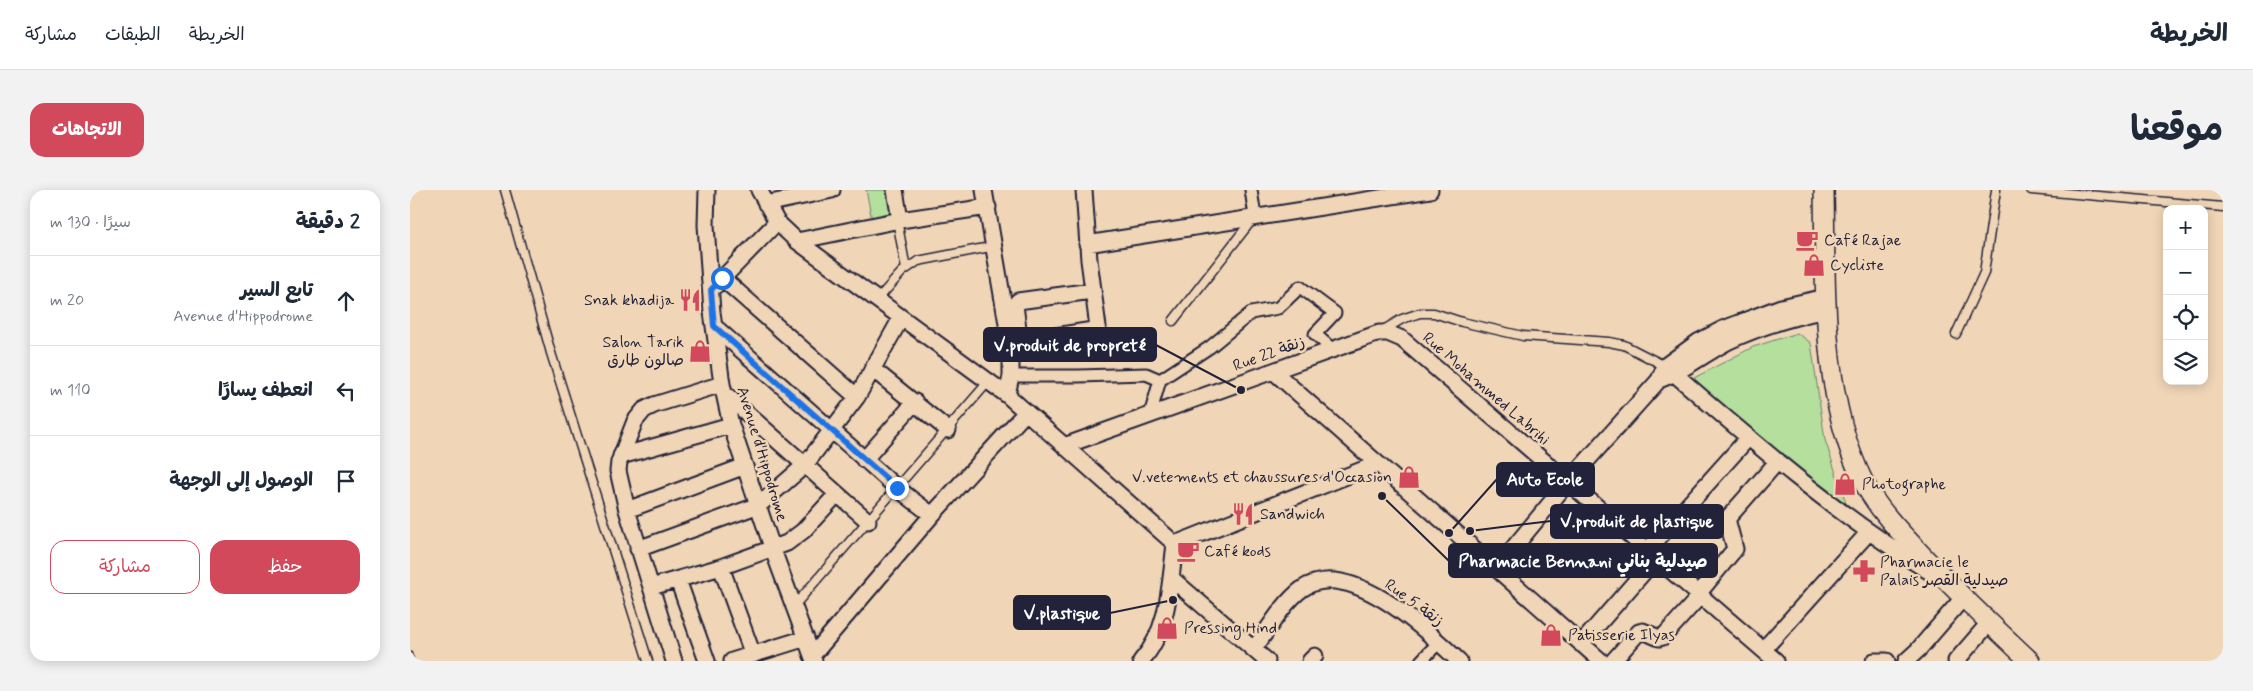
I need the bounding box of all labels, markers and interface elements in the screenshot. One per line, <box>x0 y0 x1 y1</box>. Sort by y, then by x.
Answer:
text: الخريطة <box>2150 19 2228 50</box>
text: مشاركة <box>25 23 77 47</box>
text: الطبقات <box>105 23 161 47</box>
text: الخريطة <box>189 23 245 47</box>
button: الاتجاهات <box>30 103 144 157</box>
text: موقعنا <box>2130 107 2223 153</box>
map controls <box>2163 205 2208 385</box>
button: + <box>2163 205 2208 250</box>
text: 2 دقيقة <box>296 208 360 236</box>
text: سيرًا · 130 m <box>50 212 131 233</box>
cafe icon: Café Rajae <box>1794 227 1820 253</box>
place label: Café Rajae <box>1824 230 1902 251</box>
button: − <box>2163 250 2208 295</box>
shop icon: Cycliste <box>1801 252 1827 278</box>
place label: Cycliste <box>1830 255 1884 276</box>
route start <box>711 267 734 290</box>
text: تابع السير <box>240 278 313 303</box>
icon: ahead <box>332 287 360 315</box>
restaurant icon: Snak khadija <box>677 287 703 313</box>
text: 20 m <box>50 290 84 311</box>
place label: Snak khadija <box>584 290 674 311</box>
button: locate <box>2163 295 2208 340</box>
text: Avenue d'Hippodrome <box>173 306 313 327</box>
callout: V.produit de propreté <box>984 328 1156 361</box>
street label: Rue Mohammed Labrihi <box>1418 328 1554 450</box>
street label: Rue 22 زنقة <box>1230 331 1308 377</box>
place label: Salon Tarik صالون طارق <box>603 332 684 371</box>
text: V.produit de propreté <box>994 334 1146 358</box>
shop icon: Salon Tarik صالون طارق <box>687 338 713 364</box>
button: layers <box>2163 340 2208 385</box>
icon: left <box>332 377 360 405</box>
text: انعطف يسارًا <box>218 378 313 403</box>
text: 110 m <box>50 380 91 401</box>
street label: Avenue d'Hippodrome <box>732 384 793 524</box>
callout: Auto Ecole <box>1497 463 1594 496</box>
shop icon: V.vetements et chaussures d'Occasion <box>1396 464 1422 490</box>
icon: arrive <box>332 467 360 495</box>
place label: V.vetements et chaussures d'Occasion <box>1132 467 1392 488</box>
text: الوصول إلى الوجهة <box>169 468 313 493</box>
text: Auto Ecole <box>1506 468 1584 492</box>
shop icon: Photographe <box>1832 471 1858 497</box>
place label: Photographe <box>1862 474 1946 496</box>
route end <box>886 477 909 500</box>
restaurant icon: Sandwich <box>1230 501 1256 527</box>
place label: Sandwich <box>1260 504 1325 525</box>
callout: V.produit de plastique <box>1551 505 1723 538</box>
text: V.produit de plastique <box>1560 510 1714 534</box>
cafe icon: Café kods <box>1175 538 1201 564</box>
button: مشاركة <box>50 540 200 594</box>
button: حفظ <box>210 540 360 594</box>
place label: Café kods <box>1204 541 1271 562</box>
callout: Pharmacie Bennani صيدلية بناني <box>1449 544 1717 577</box>
text: Pharmacie Bennani صيدلية بناني <box>1458 550 1708 577</box>
place label: Pharmacie le Palais صيدلية القصر <box>1880 552 2008 591</box>
pharmacy icon: Pharmacie le Palais صيدلية القصر <box>1851 558 1877 584</box>
street label: Rue 5 زنقة <box>1380 574 1448 632</box>
callout: V.plastique <box>1014 596 1110 629</box>
text: V.plastique <box>1024 602 1101 626</box>
shop icon: Pressing Hind <box>1154 615 1180 641</box>
place label: Pressing Hind <box>1184 618 1277 640</box>
shop icon: Patisserie Ilyas <box>1538 622 1564 648</box>
place label: Patisserie Ilyas <box>1568 625 1675 646</box>

